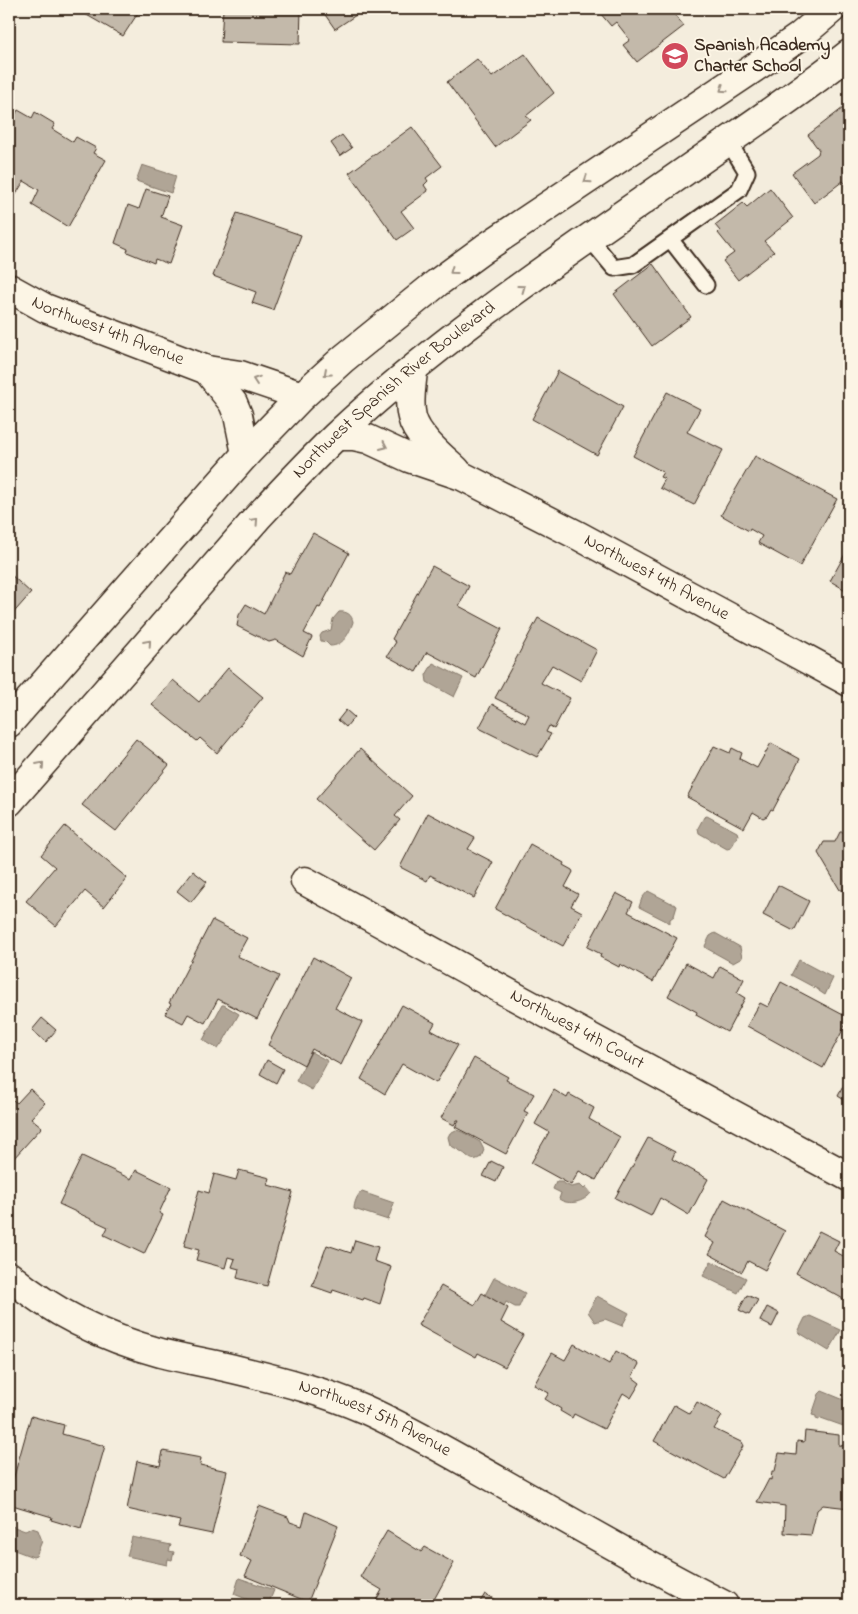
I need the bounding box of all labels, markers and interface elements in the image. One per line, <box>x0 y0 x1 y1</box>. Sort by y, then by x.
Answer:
place label: Spanish Academy Charter School <box>694 33 830 80</box>
school or university icon: Spanish Academy Charter School <box>660 41 690 71</box>
one-way arrow <box>719 83 728 92</box>
one-way arrow <box>584 173 593 183</box>
one-way arrow <box>449 265 459 274</box>
one-way arrow <box>516 285 525 293</box>
street label: Northwest 4th Avenue <box>26 290 188 373</box>
street label: Northwest Spanish River Boulevard <box>287 296 502 485</box>
one-way arrow <box>324 367 333 376</box>
one-way arrow <box>252 376 261 386</box>
one-way arrow <box>379 440 388 451</box>
one-way arrow <box>249 517 258 526</box>
street label: Northwest 4th Avenue <box>579 528 735 628</box>
one-way arrow <box>142 640 151 649</box>
one-way arrow <box>35 762 44 771</box>
street label: Northwest 4th Court <box>505 983 649 1077</box>
street label: Northwest 5th Avenue <box>295 1374 456 1465</box>

